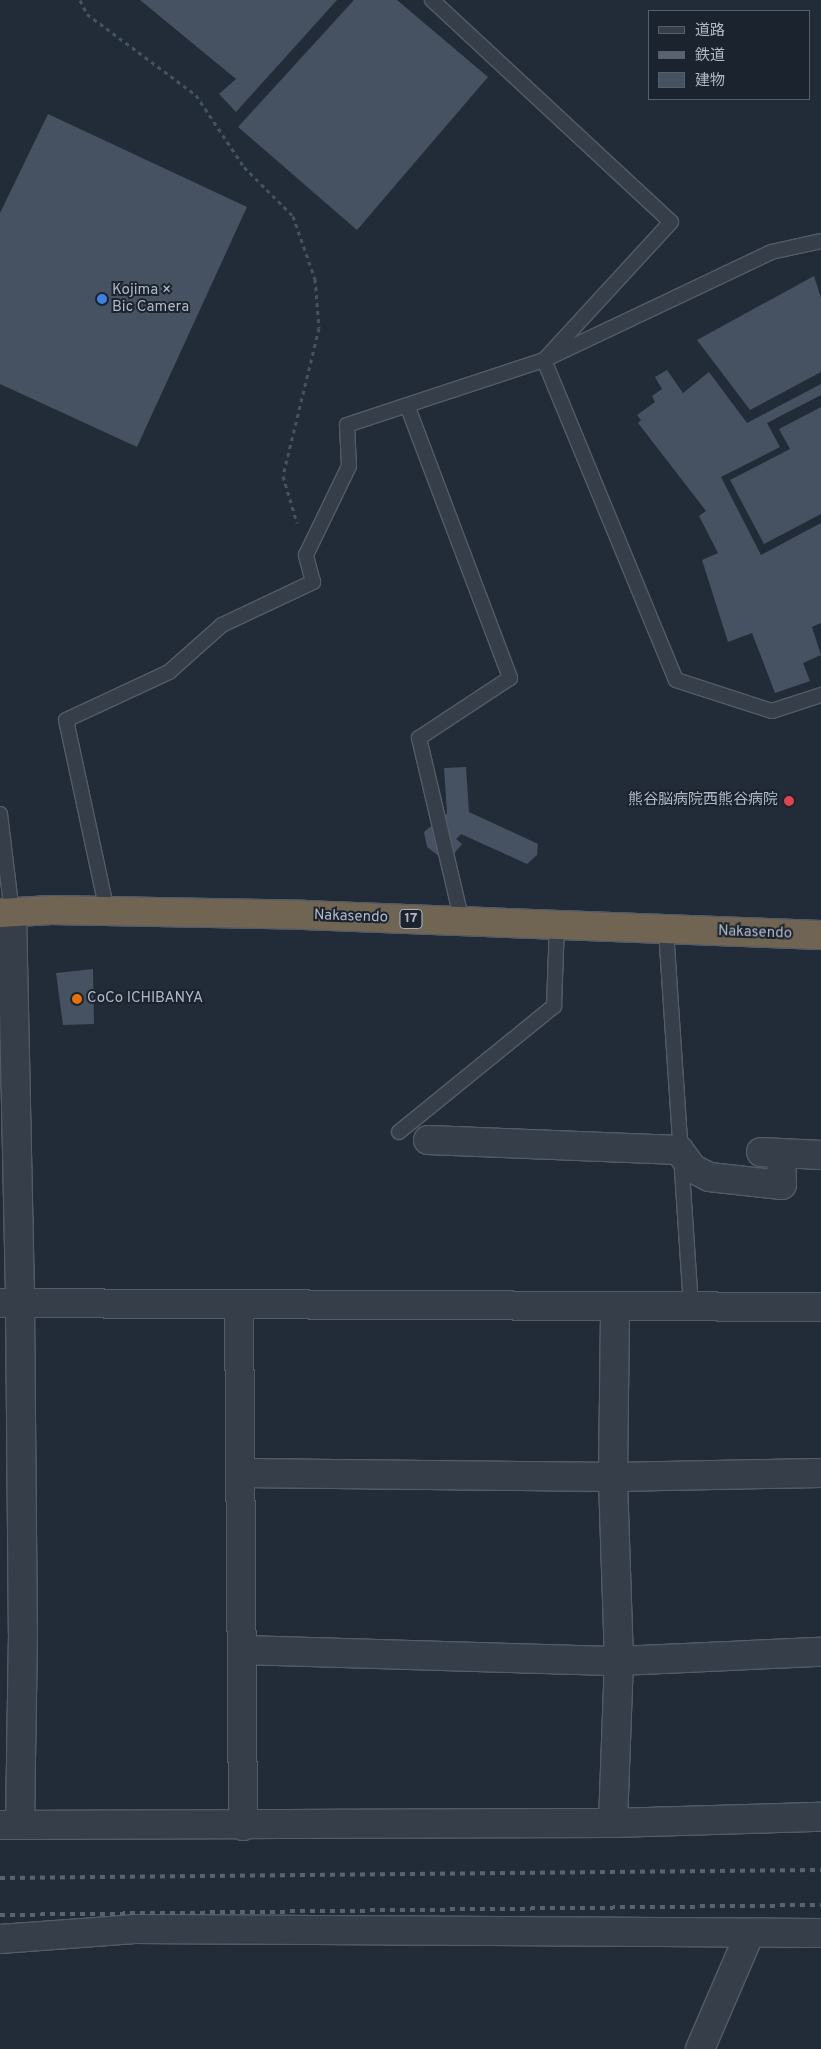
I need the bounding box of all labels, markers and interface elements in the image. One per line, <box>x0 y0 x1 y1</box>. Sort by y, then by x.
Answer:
legend <box>648 10 811 100</box>
text: 道路 <box>695 22 725 41</box>
text: 鉄道 <box>695 47 725 66</box>
text: 建物 <box>695 72 725 91</box>
place label: Kojima × Bic Camera <box>112 281 189 316</box>
marker: Kojima × Bic Camera <box>96 293 108 305</box>
place label: 熊谷脳病院西熊谷病院 <box>628 792 778 810</box>
marker: 熊谷脳病院西熊谷病院 <box>782 794 796 808</box>
street label: Nakasendo <box>314 907 388 927</box>
road number: 17 <box>398 908 424 931</box>
street label: Nakasendo <box>718 923 792 943</box>
place label: CoCo ICHIBANYA <box>87 990 203 1008</box>
marker: CoCo ICHIBANYA <box>71 993 83 1005</box>

